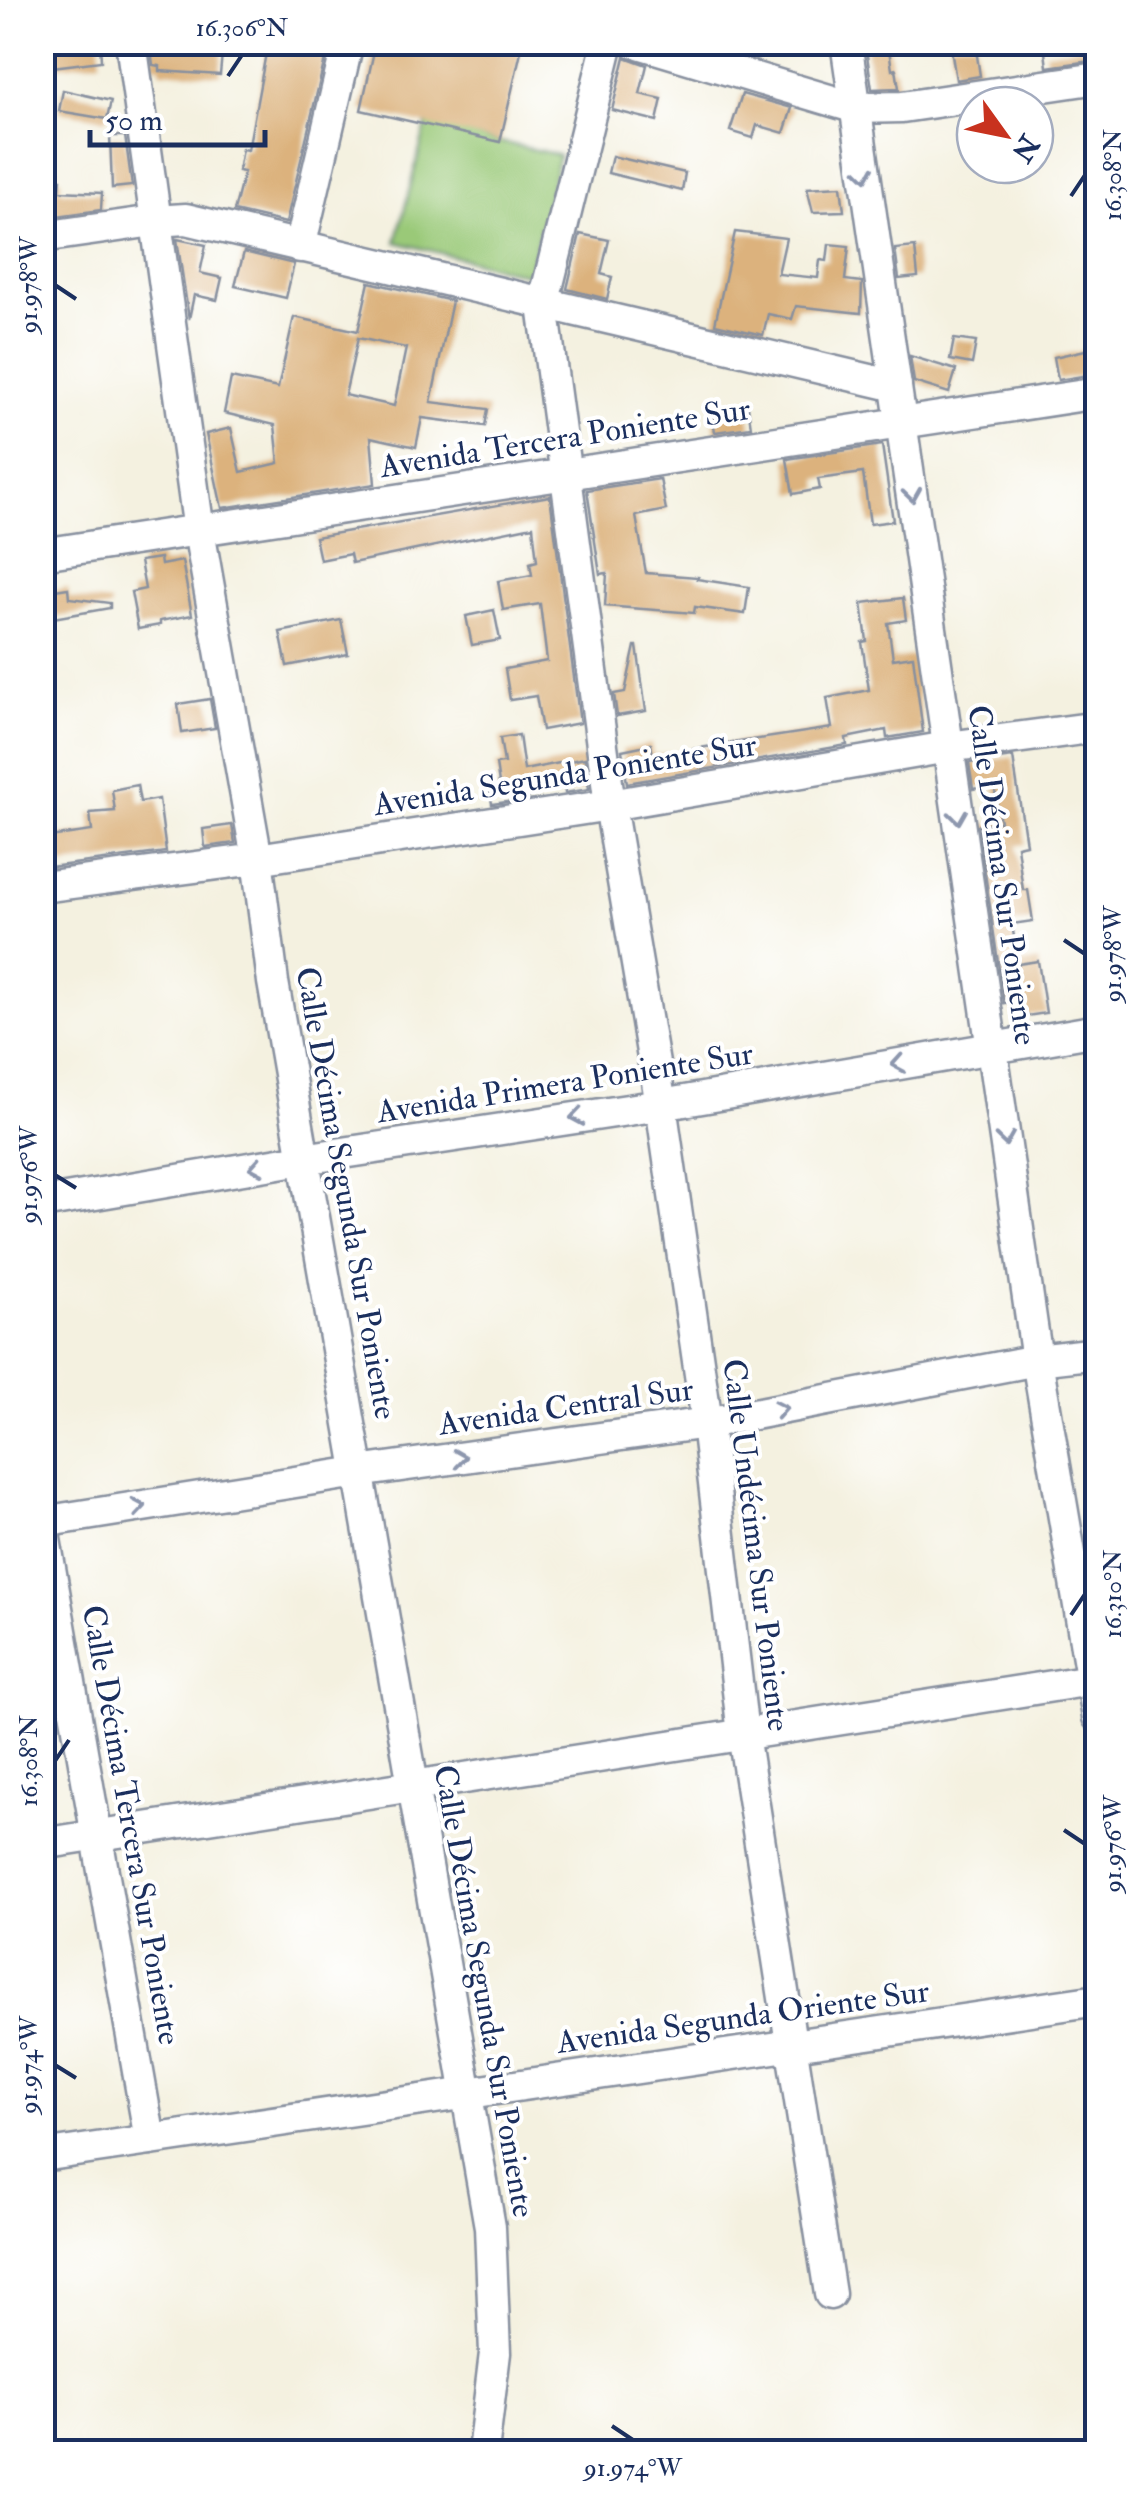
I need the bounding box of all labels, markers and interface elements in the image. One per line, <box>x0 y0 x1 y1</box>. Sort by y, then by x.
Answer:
text: 16.306°N <box>196 13 289 44</box>
scale bar <box>90 85 265 147</box>
north arrow <box>955 85 1055 185</box>
text: 50 m <box>105 102 163 139</box>
text: N <box>1003 127 1047 169</box>
text: 16.308°N <box>1098 129 1129 221</box>
one-way arrow <box>854 165 875 182</box>
text: 91.978°W <box>14 235 45 335</box>
street label: Avenida Tercera Poniente Sur <box>376 389 753 487</box>
one-way arrow <box>900 487 921 504</box>
street label: Calle Décima Sur Poniente <box>958 702 1046 1048</box>
street label: Avenida Segunda Poniente Sur <box>370 725 759 825</box>
one-way arrow <box>947 809 968 825</box>
text: 91.978°W <box>1098 904 1129 1004</box>
street label: Calle Décima Segunda Sur Poniente <box>286 964 406 1422</box>
street label: Avenida Primera Poniente Sur <box>373 1034 756 1133</box>
one-way arrow <box>890 1053 906 1074</box>
one-way arrow <box>569 1106 586 1127</box>
text: 91.976°W <box>14 1125 45 1226</box>
one-way arrow <box>993 1130 1014 1147</box>
one-way arrow <box>248 1156 264 1177</box>
street label: Calle Undécima Sur Poniente <box>713 1356 799 1734</box>
street label: Avenida Central Sur <box>435 1369 696 1445</box>
one-way arrow <box>773 1399 789 1420</box>
one-way arrow <box>452 1448 468 1469</box>
one-way arrow <box>130 1497 147 1518</box>
text: 16.310°N <box>1098 1549 1129 1638</box>
street label: Calle Décima Tercera Sur Poniente <box>73 1602 189 2048</box>
text: 16.308°N <box>14 1715 45 1807</box>
street label: Calle Décima Segunda Sur Poniente <box>424 1762 544 2220</box>
text: 91.976°W <box>1098 1794 1129 1895</box>
street label: Avenida Segunda Oriente Sur <box>553 1971 932 2063</box>
text: 91.974°W <box>14 2015 45 2116</box>
text: 91.974°W <box>582 2453 683 2484</box>

